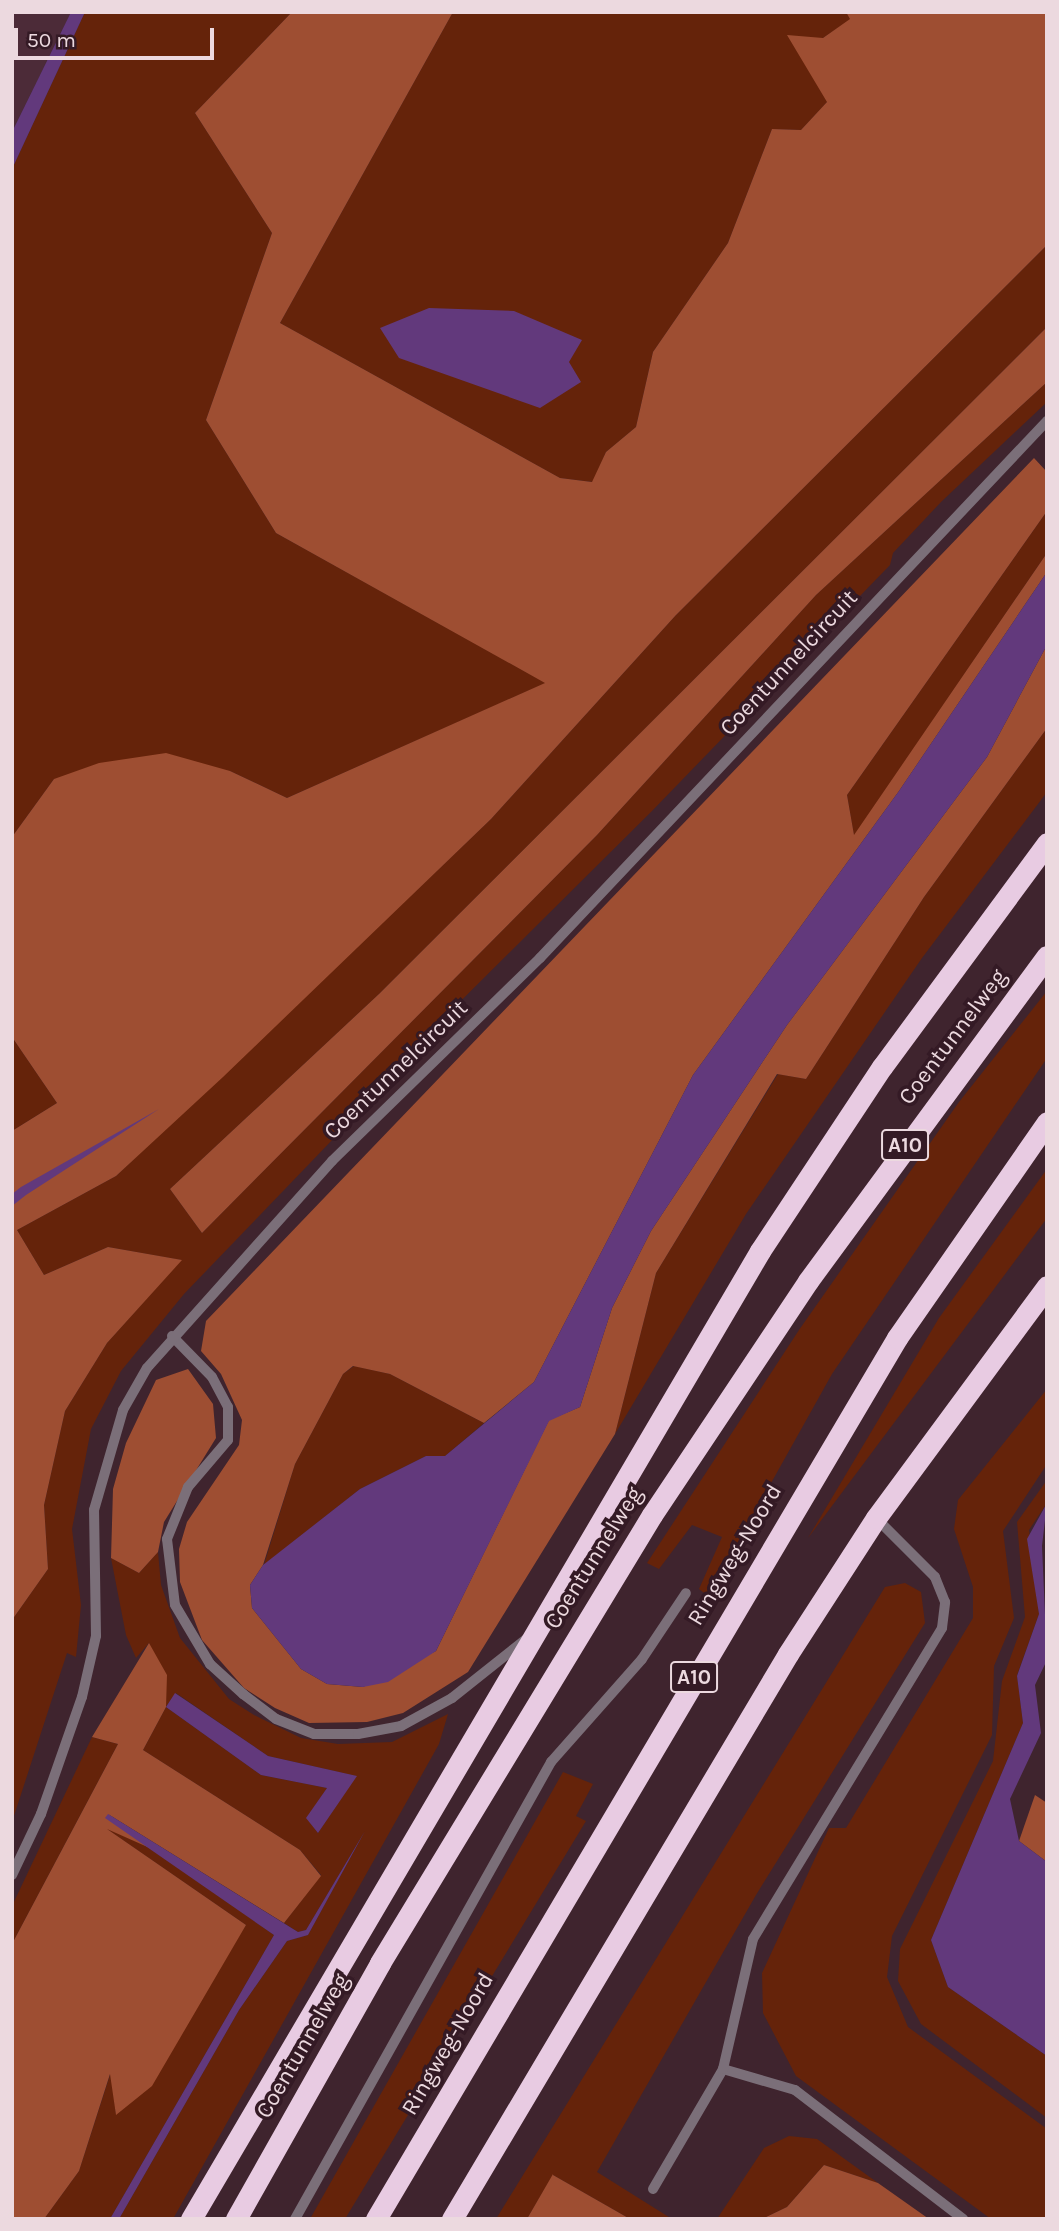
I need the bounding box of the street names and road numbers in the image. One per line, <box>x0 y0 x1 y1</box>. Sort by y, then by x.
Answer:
street label: Coentunnelcircuit <box>714 584 864 742</box>
street label: Coentunnelweg <box>893 964 1013 1110</box>
street label: Coentunnelcircuit <box>318 994 474 1146</box>
road number: A10 <box>880 1128 930 1162</box>
street label: Ringweg-Noord <box>682 1479 788 1631</box>
street label: Coentunnelweg <box>539 1482 649 1634</box>
road number: A10 <box>670 1660 718 1694</box>
street label: Ringweg-Noord <box>396 1968 500 2120</box>
street label: Coentunnelweg <box>250 1969 356 2123</box>

